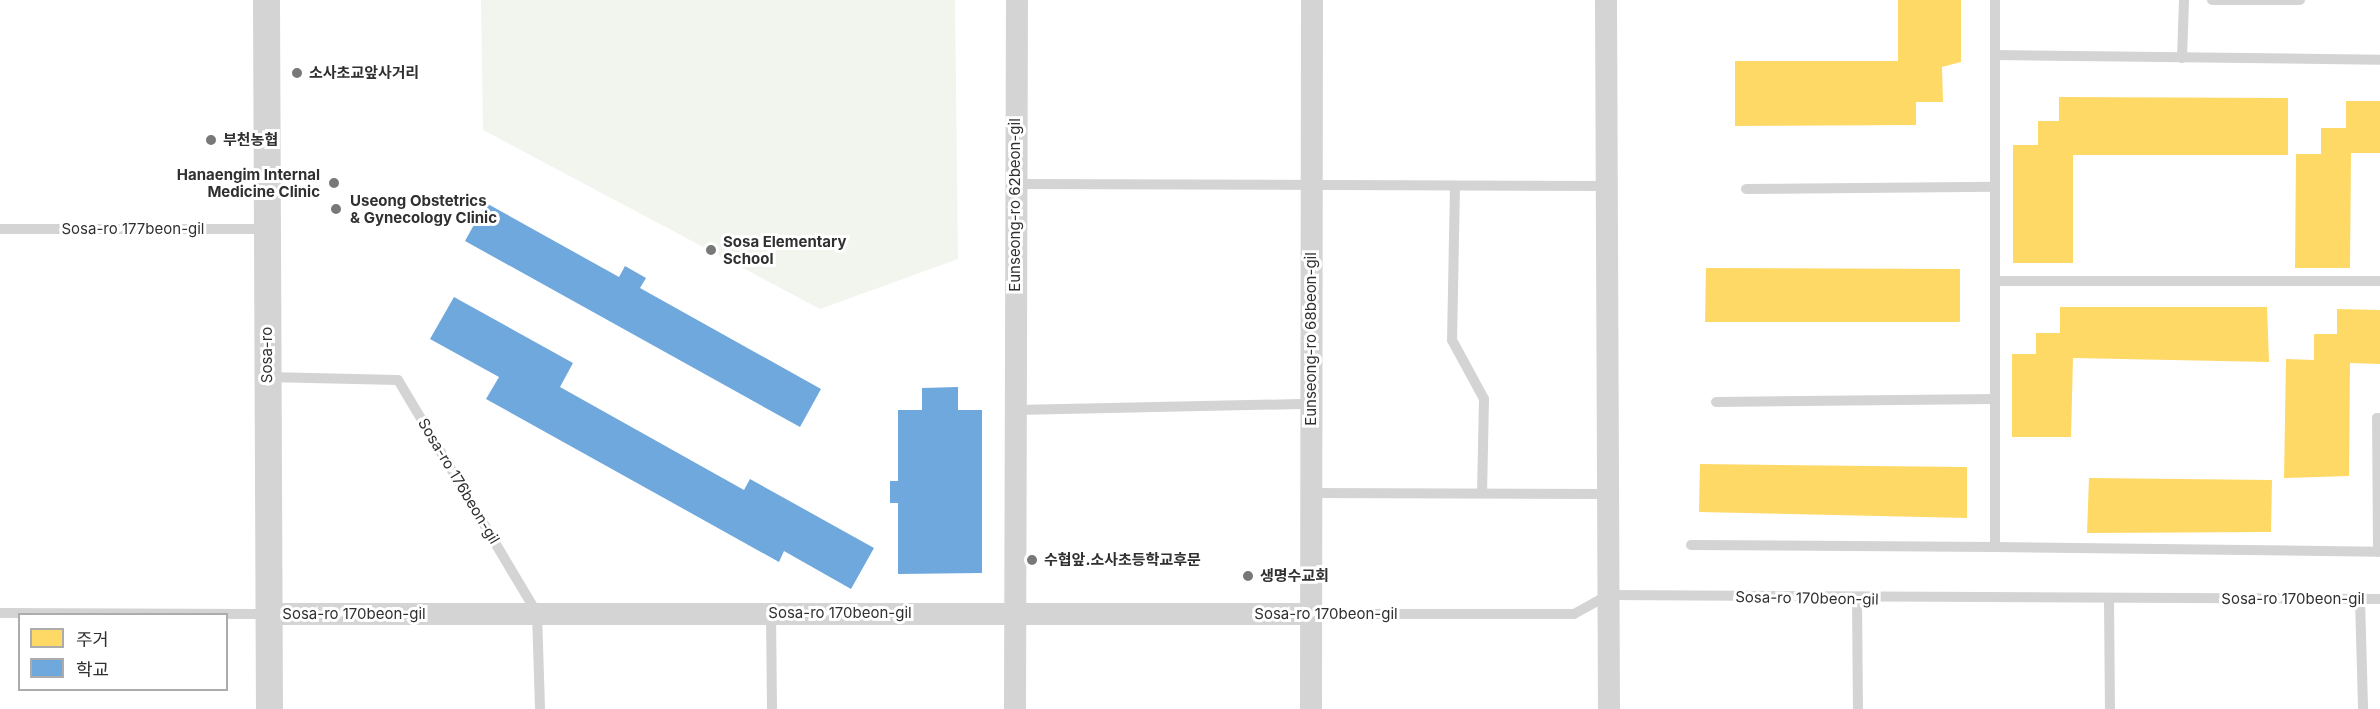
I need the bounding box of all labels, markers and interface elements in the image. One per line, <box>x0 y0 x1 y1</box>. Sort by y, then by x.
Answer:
place label: 소사초교앞사거리 <box>309 64 419 82</box>
marker: 소사초교앞사거리 <box>290 66 304 80</box>
street label: Eunseong-ro 62beon-gil <box>1006 118 1024 292</box>
place label: 부천농협 <box>223 131 278 149</box>
marker: 부천농협 <box>204 133 218 147</box>
place label: Hanaengim Internal Medicine Clinic <box>177 165 320 200</box>
marker: Hanaengim Internal Medicine Clinic <box>325 174 343 192</box>
place label: Useong Obstetrics & Gynecology Clinic <box>350 191 497 226</box>
marker: Useong Obstetrics & Gynecology Clinic <box>327 200 345 218</box>
street label: Sosa-ro 177beon-gil <box>62 220 204 238</box>
place label: Sosa Elementary School <box>723 232 846 267</box>
marker: Sosa Elementary School <box>704 243 718 257</box>
street label: Eunseong-ro 68beon-gil <box>1302 252 1320 426</box>
street label: Sosa-ro <box>258 327 276 383</box>
street label: Sosa-ro 176beon-gil <box>414 415 504 547</box>
place label: 수협앞.소사초등학교후문 <box>1044 551 1201 569</box>
marker: 수협앞.소사초등학교후문 <box>1025 553 1039 567</box>
place label: 생명수교회 <box>1260 567 1329 585</box>
marker: 생명수교회 <box>1241 569 1255 583</box>
street label: Sosa-ro 170beon-gil <box>1735 588 1879 608</box>
street label: Sosa-ro 170beon-gil <box>2221 590 2365 608</box>
street label: Sosa-ro 170beon-gil <box>768 604 912 622</box>
street label: Sosa-ro 170beon-gil <box>282 605 426 623</box>
street label: Sosa-ro 170beon-gil <box>1254 605 1398 623</box>
legend <box>18 613 228 691</box>
text: 주거 <box>76 629 109 650</box>
text: 학교 <box>76 659 109 680</box>

